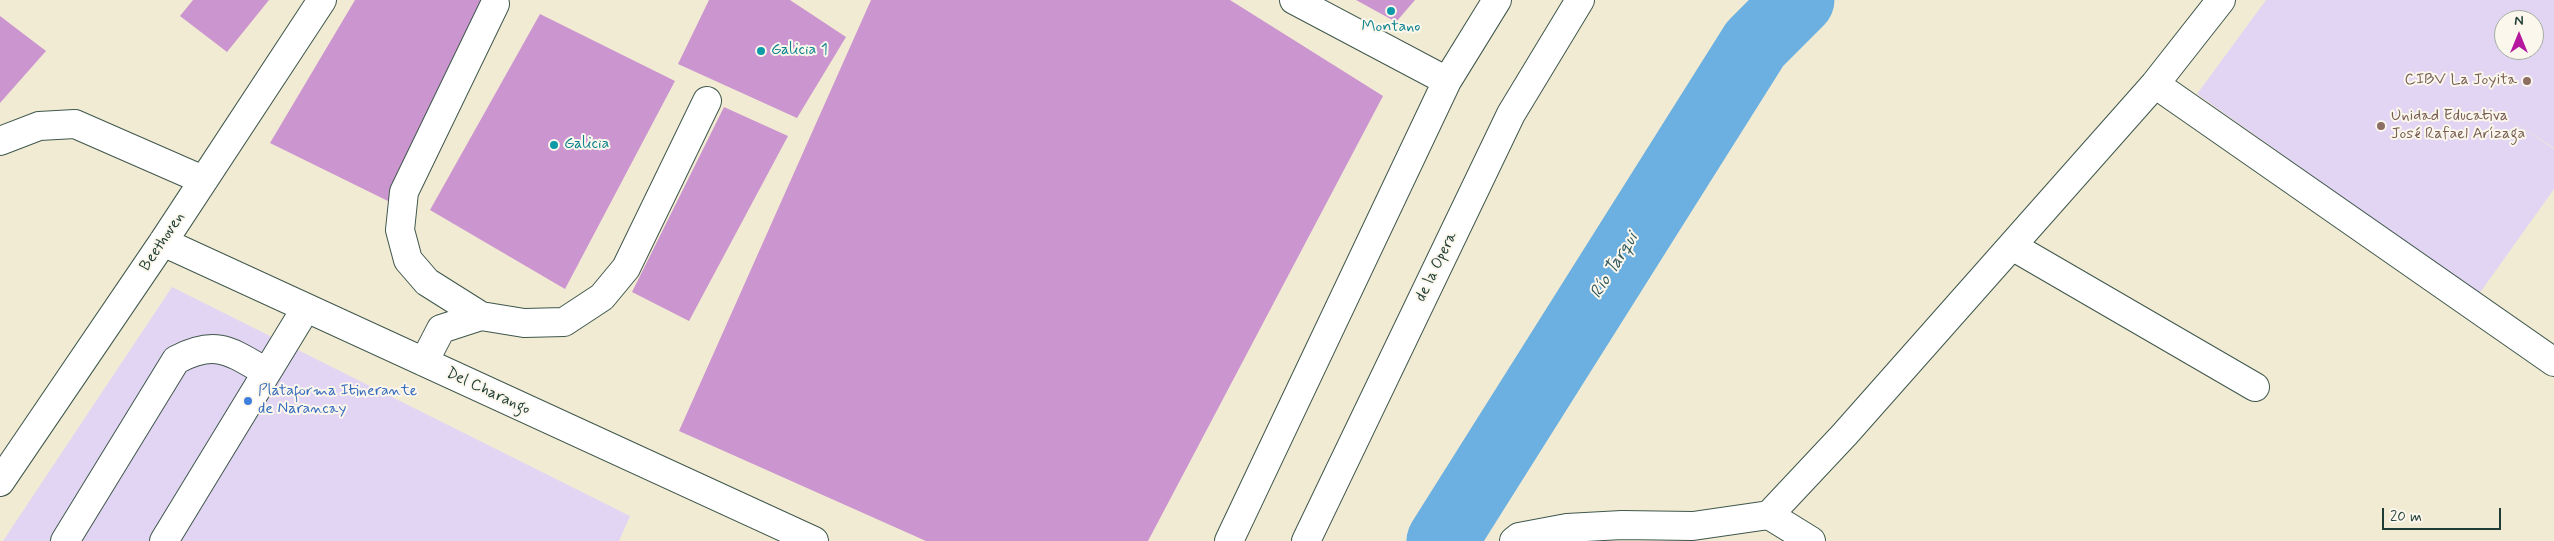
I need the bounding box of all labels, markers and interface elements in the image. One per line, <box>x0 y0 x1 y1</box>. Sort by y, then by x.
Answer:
marker: Montano <box>1385 5 1397 17</box>
north arrow <box>2494 10 2544 60</box>
text: N <box>2514 12 2524 30</box>
place label: Montano <box>1362 18 1420 38</box>
place label: Galicia 1 <box>771 41 828 61</box>
marker: Galicia 1 <box>755 45 767 57</box>
place label: CIBV La Joyita <box>2405 71 2517 91</box>
marker: CIBV La Joyita <box>2521 75 2533 87</box>
place label: Unidad Educativa José Rafael Arízaga <box>2391 107 2525 145</box>
marker: Unidad Educativa José Rafael Arízaga <box>2375 120 2387 132</box>
place label: Galicia <box>564 135 609 155</box>
marker: Galicia <box>548 139 560 151</box>
street label: Beethoven <box>136 209 190 275</box>
street label: de la Opera <box>1412 229 1462 305</box>
water label: Río Tarqui <box>1586 229 1644 303</box>
street label: Del Charango <box>443 364 533 420</box>
place label: Plataforma Itinerante de Narancay <box>258 382 417 420</box>
marker: Plataforma Itinerante de Narancay <box>242 395 254 407</box>
scale bar <box>2384 498 2503 530</box>
text: 20 m <box>2390 507 2422 527</box>

